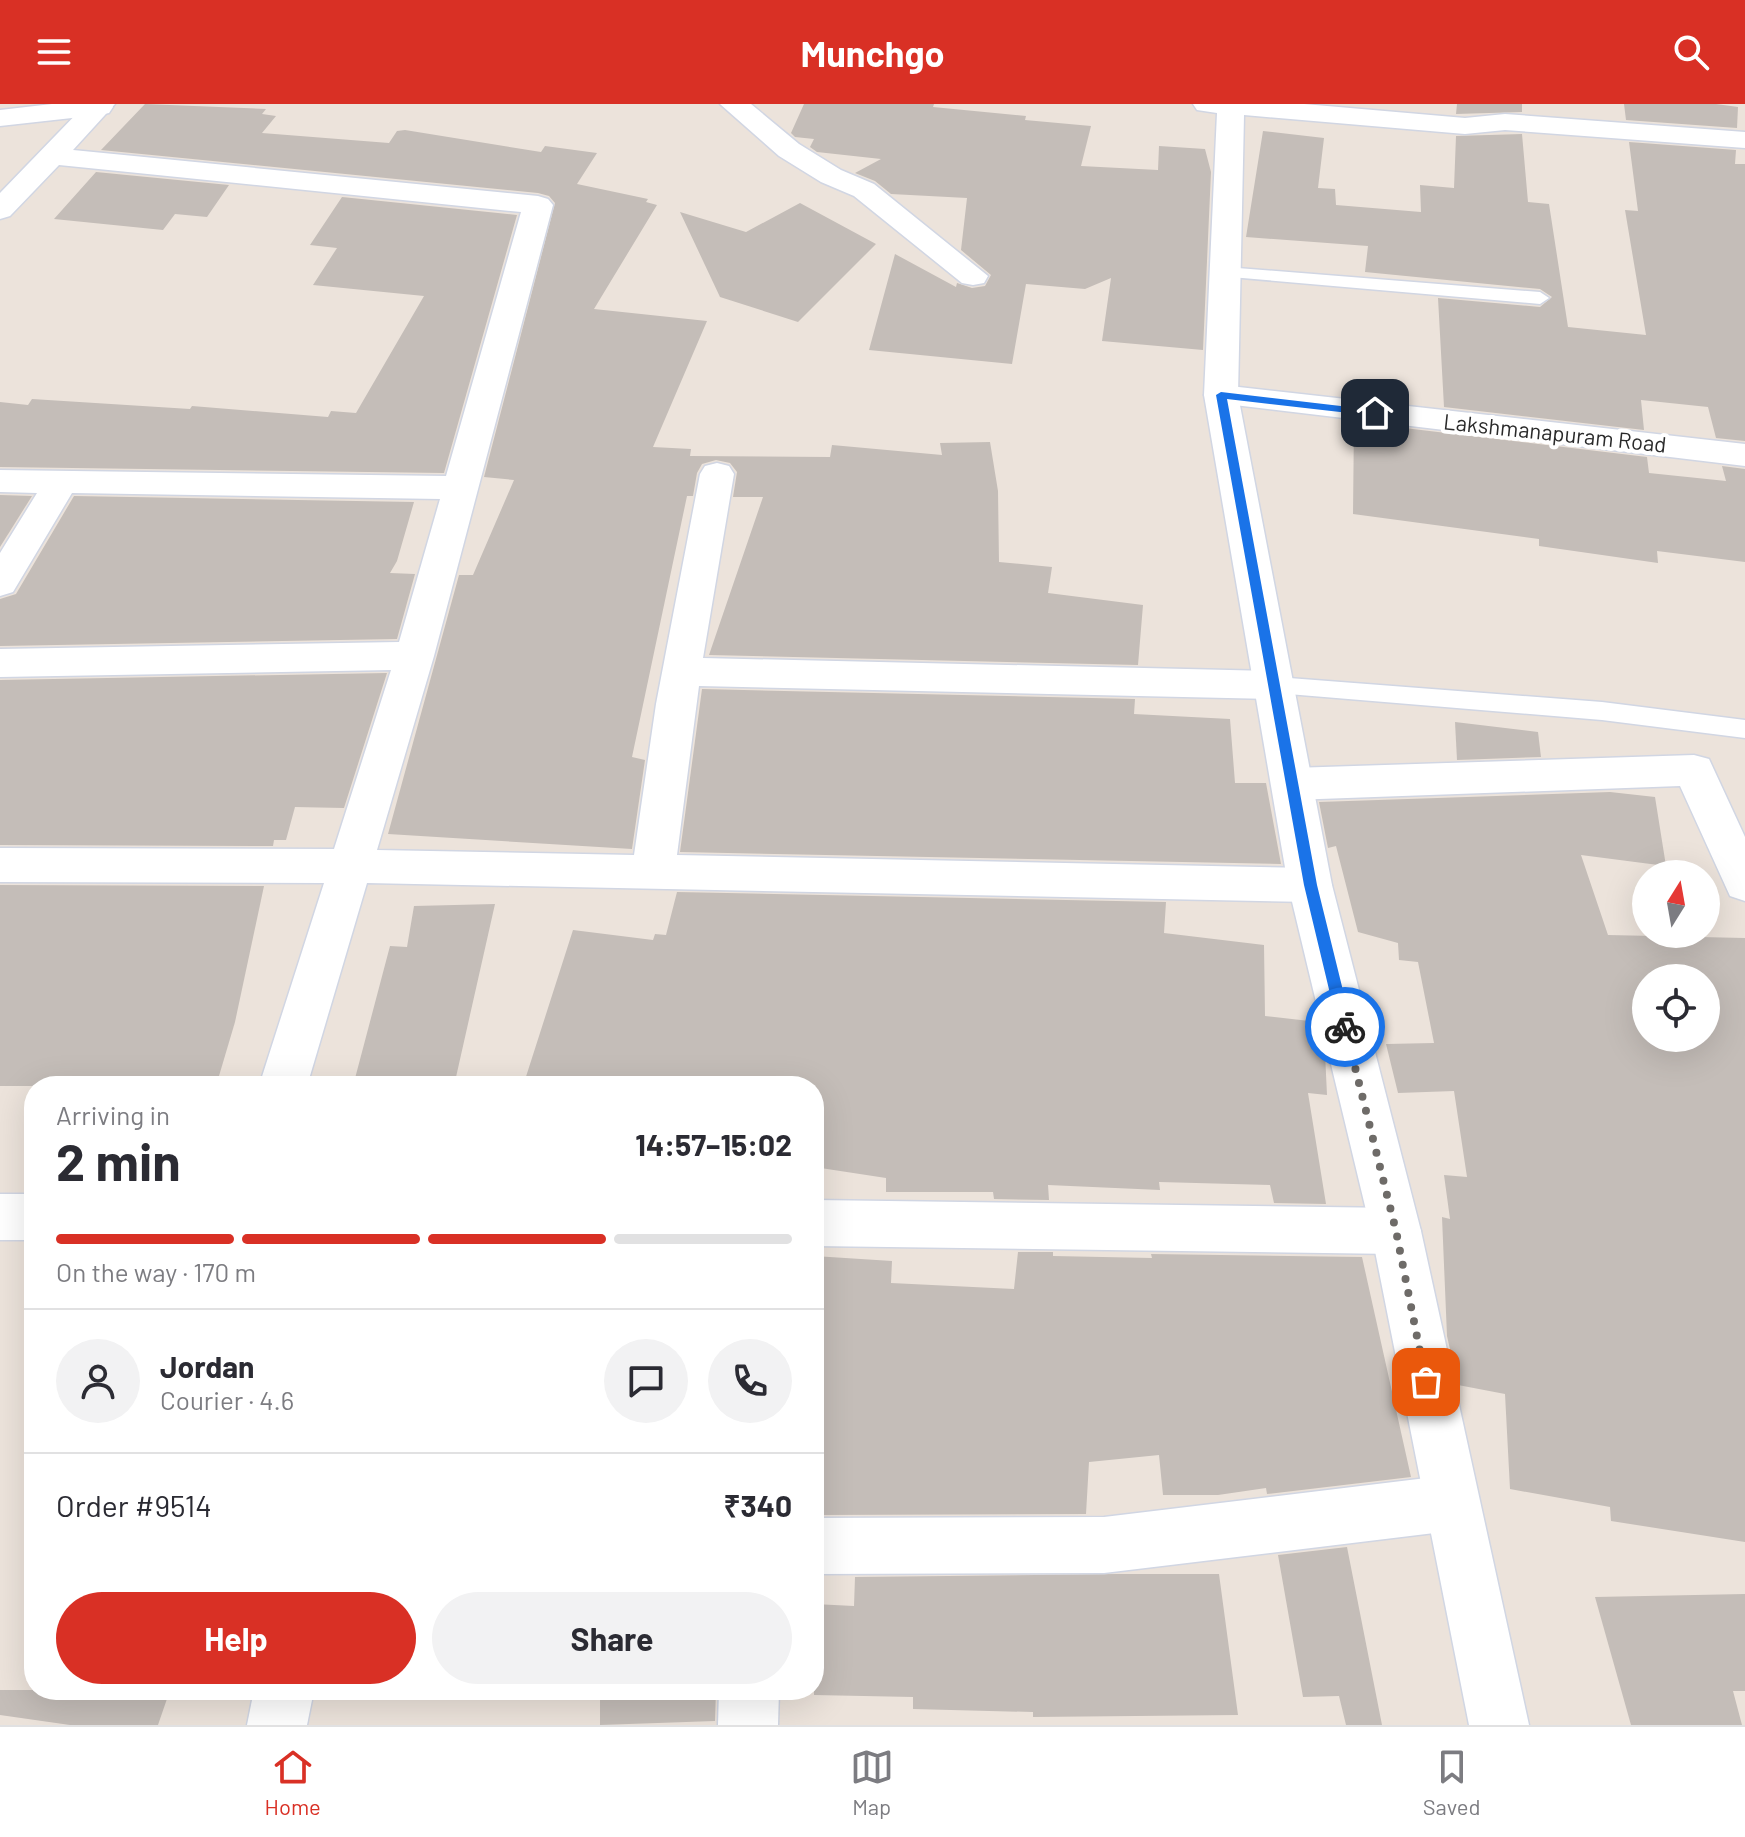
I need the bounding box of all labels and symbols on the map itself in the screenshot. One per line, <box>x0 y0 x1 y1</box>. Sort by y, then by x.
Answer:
pin <box>1341 379 1409 447</box>
street label: Lakshmanapuram Road <box>1442 407 1668 457</box>
north arrow <box>1632 860 1720 948</box>
courier <box>1305 987 1385 1067</box>
pin <box>1392 1348 1460 1416</box>

